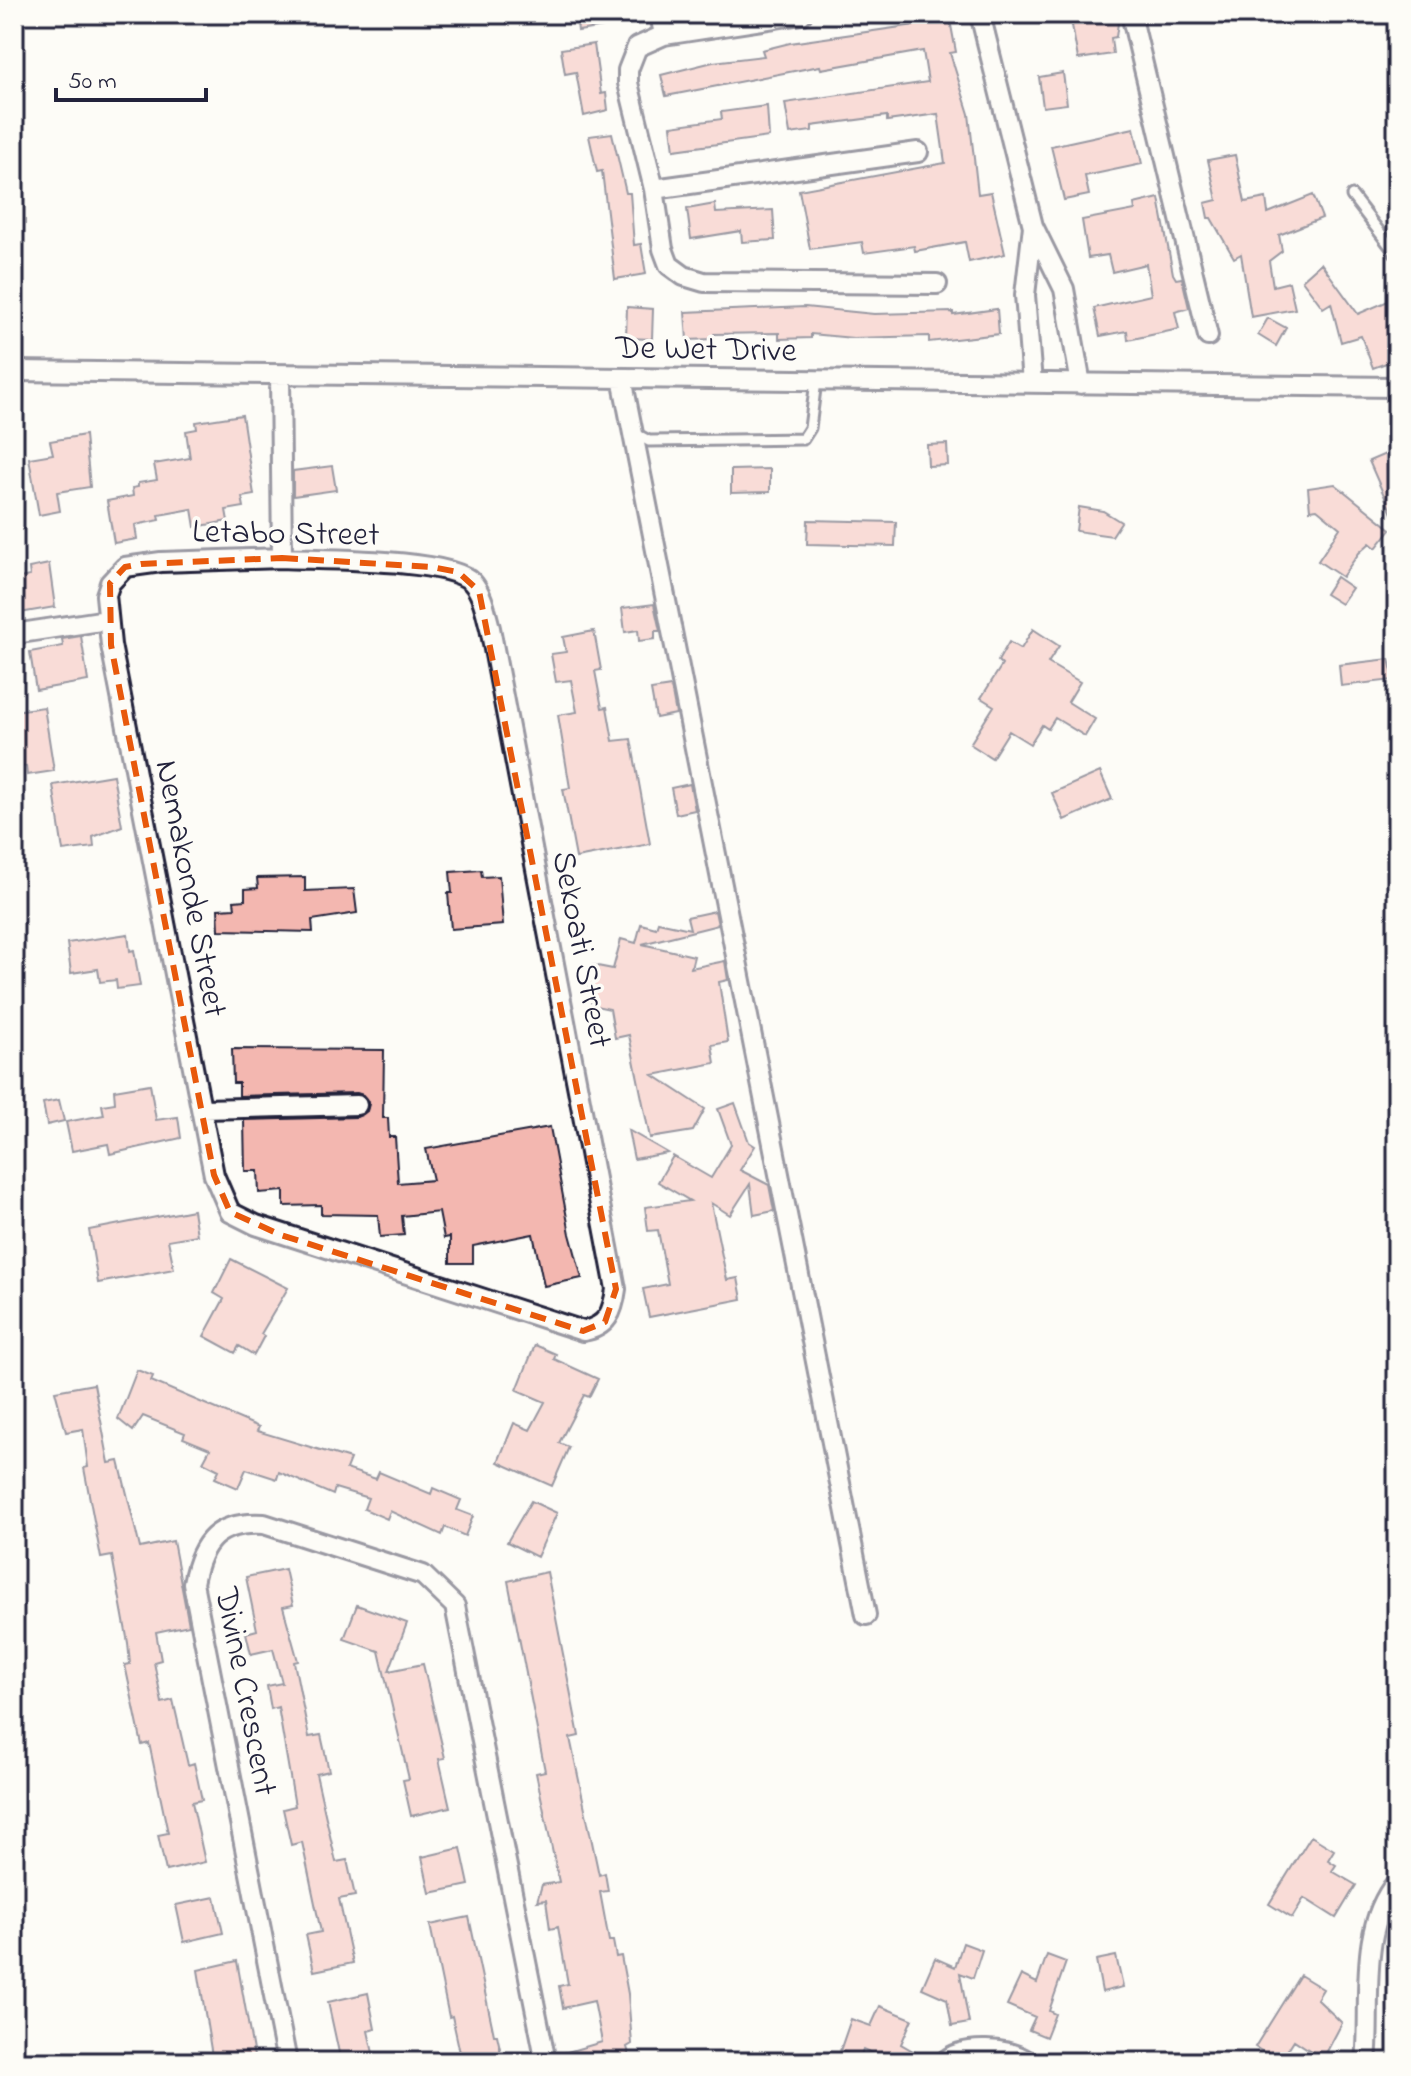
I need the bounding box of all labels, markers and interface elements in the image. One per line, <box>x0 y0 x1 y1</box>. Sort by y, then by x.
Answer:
scale bar <box>56 52 206 102</box>
text: 50 m <box>68 65 117 100</box>
street label: De Wet Drive <box>614 324 798 378</box>
street label: Letabo Street <box>192 508 380 562</box>
street label: Nemakonde Street <box>140 756 238 1022</box>
street label: Sekoati Street <box>536 847 624 1053</box>
street label: Divine Crescent <box>199 1582 289 1800</box>

